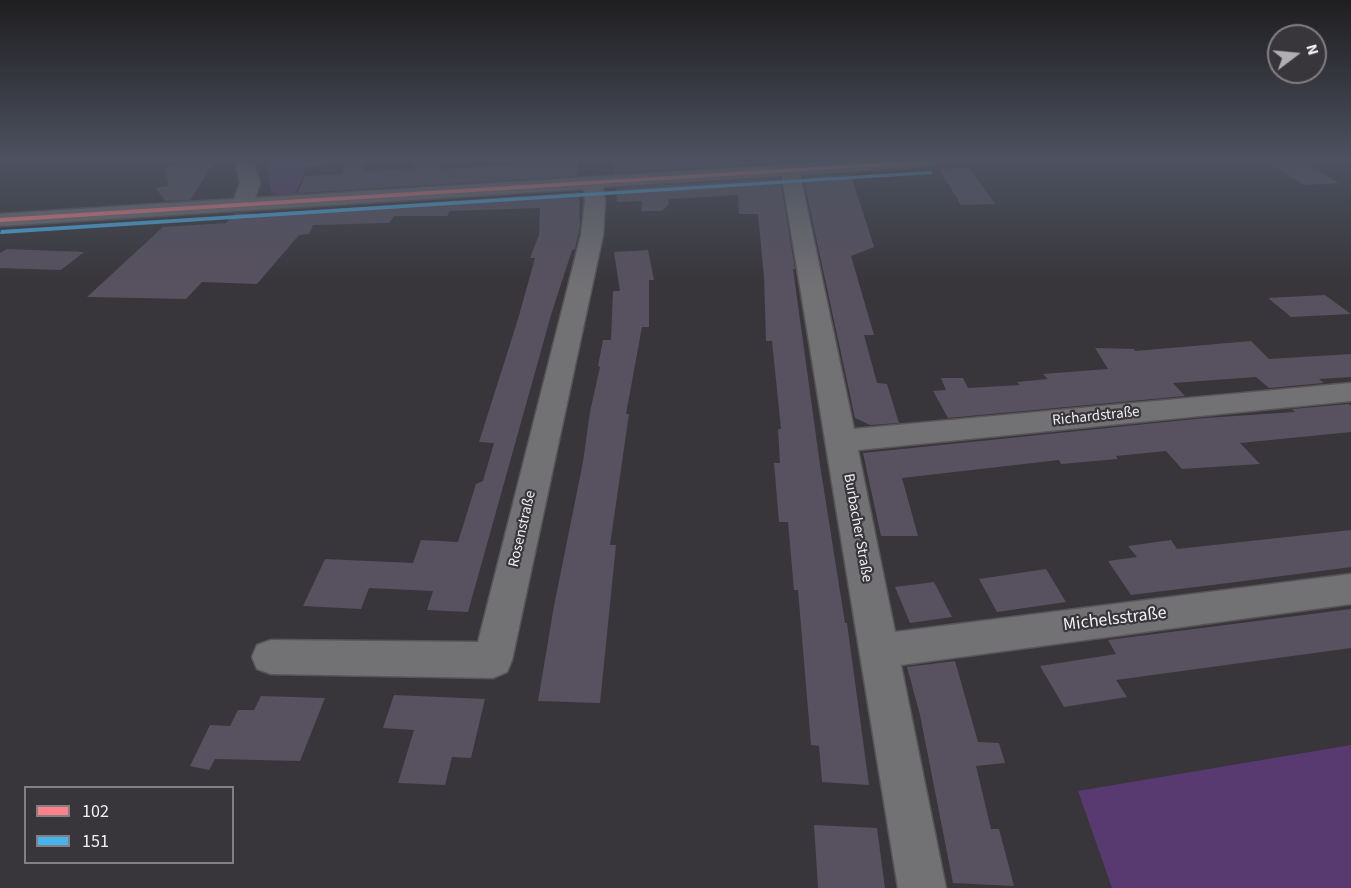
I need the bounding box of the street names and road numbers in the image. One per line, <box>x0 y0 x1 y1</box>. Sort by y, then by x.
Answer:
street label: Richardstraße <box>1051 403 1141 431</box>
street label: Burbacher Straße <box>839 472 875 584</box>
street label: Rosenstraße <box>505 489 541 569</box>
street label: Michelsstraße <box>1062 603 1168 637</box>

